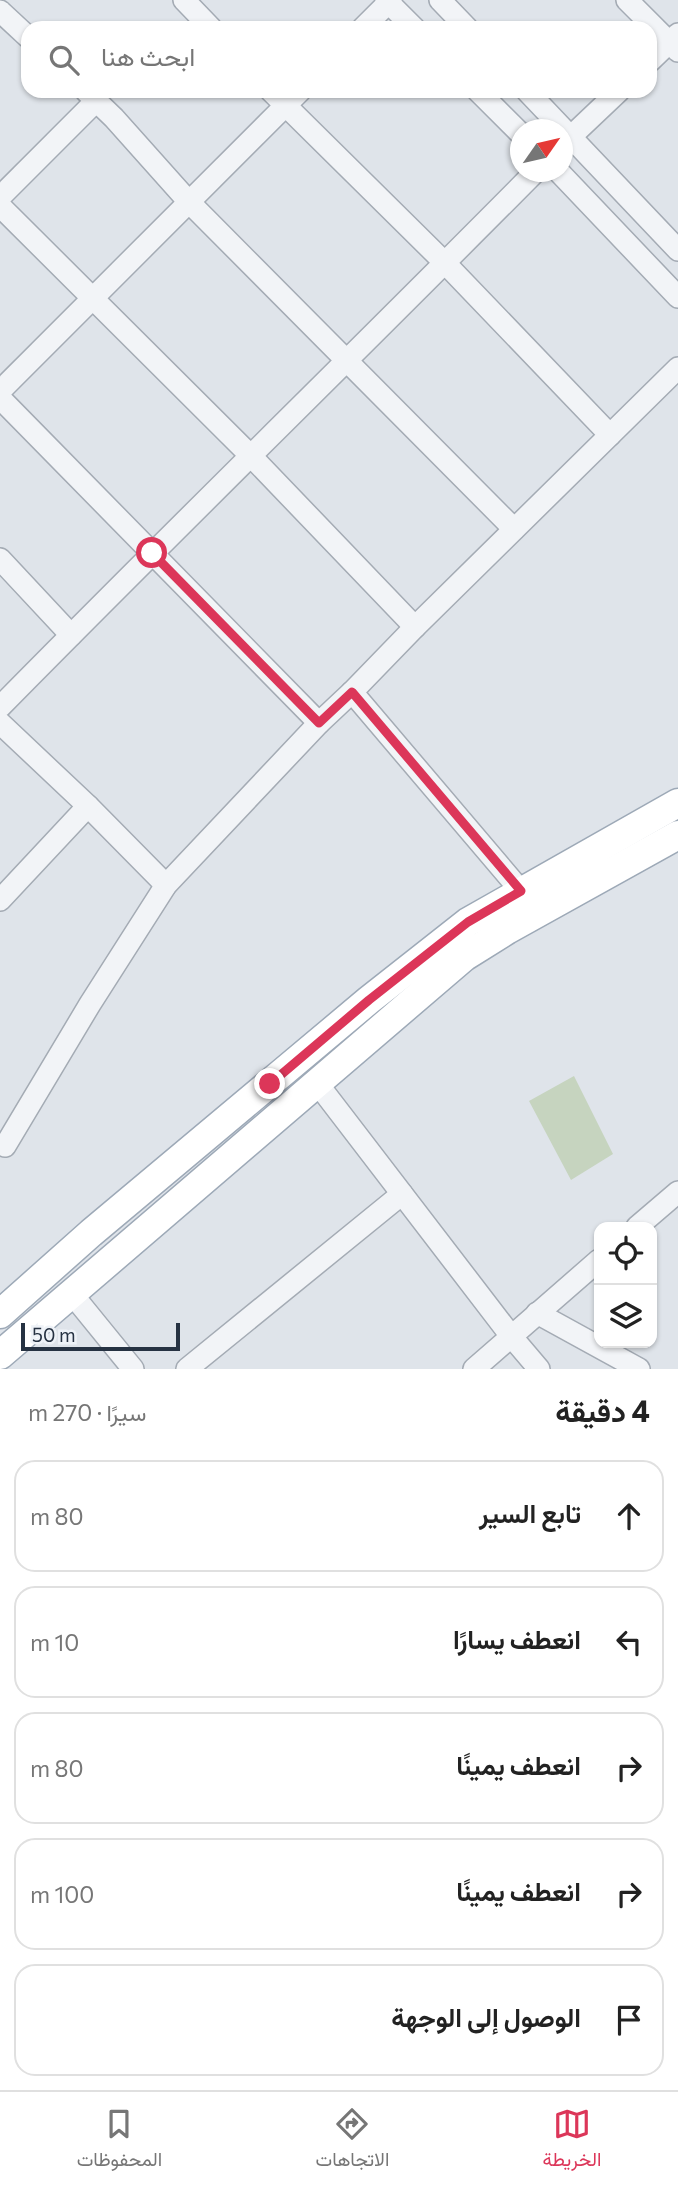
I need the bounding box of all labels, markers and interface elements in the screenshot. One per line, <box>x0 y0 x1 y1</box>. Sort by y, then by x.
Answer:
search box <box>21 21 657 98</box>
text: ابحث هنا <box>101 40 195 71</box>
icon: search <box>45 41 83 79</box>
north arrow <box>510 119 573 182</box>
route start <box>136 537 167 568</box>
route end <box>254 1068 285 1099</box>
map controls <box>594 1222 657 1348</box>
button: locate <box>594 1222 657 1285</box>
button: layers <box>594 1285 657 1348</box>
scale bar <box>21 1320 180 1352</box>
text: 50 m <box>32 1323 76 1346</box>
text: 4 دقيقة <box>555 1391 650 1428</box>
text: سيرًا · 270 m <box>28 1398 146 1426</box>
text: تابع السير <box>479 1497 581 1528</box>
icon: ahead <box>610 1497 648 1535</box>
text: 80 m <box>30 1502 83 1530</box>
text: انعطف يسارًا <box>453 1623 581 1654</box>
icon: left <box>610 1623 648 1661</box>
text: 10 m <box>30 1628 79 1656</box>
text: انعطف يمينًا <box>456 1749 581 1780</box>
icon: right <box>610 1749 648 1787</box>
text: 80 m <box>30 1754 83 1782</box>
text: انعطف يمينًا <box>456 1875 581 1906</box>
icon: right <box>610 1875 648 1913</box>
text: 100 m <box>30 1880 94 1908</box>
text: الوصول إلى الوجهة <box>391 2001 581 2032</box>
icon: arrive <box>610 2001 648 2039</box>
tab: المحفوظات <box>77 2105 162 2176</box>
tab: الاتجاهات <box>316 2105 389 2176</box>
tab: الخريطة <box>543 2105 601 2176</box>

